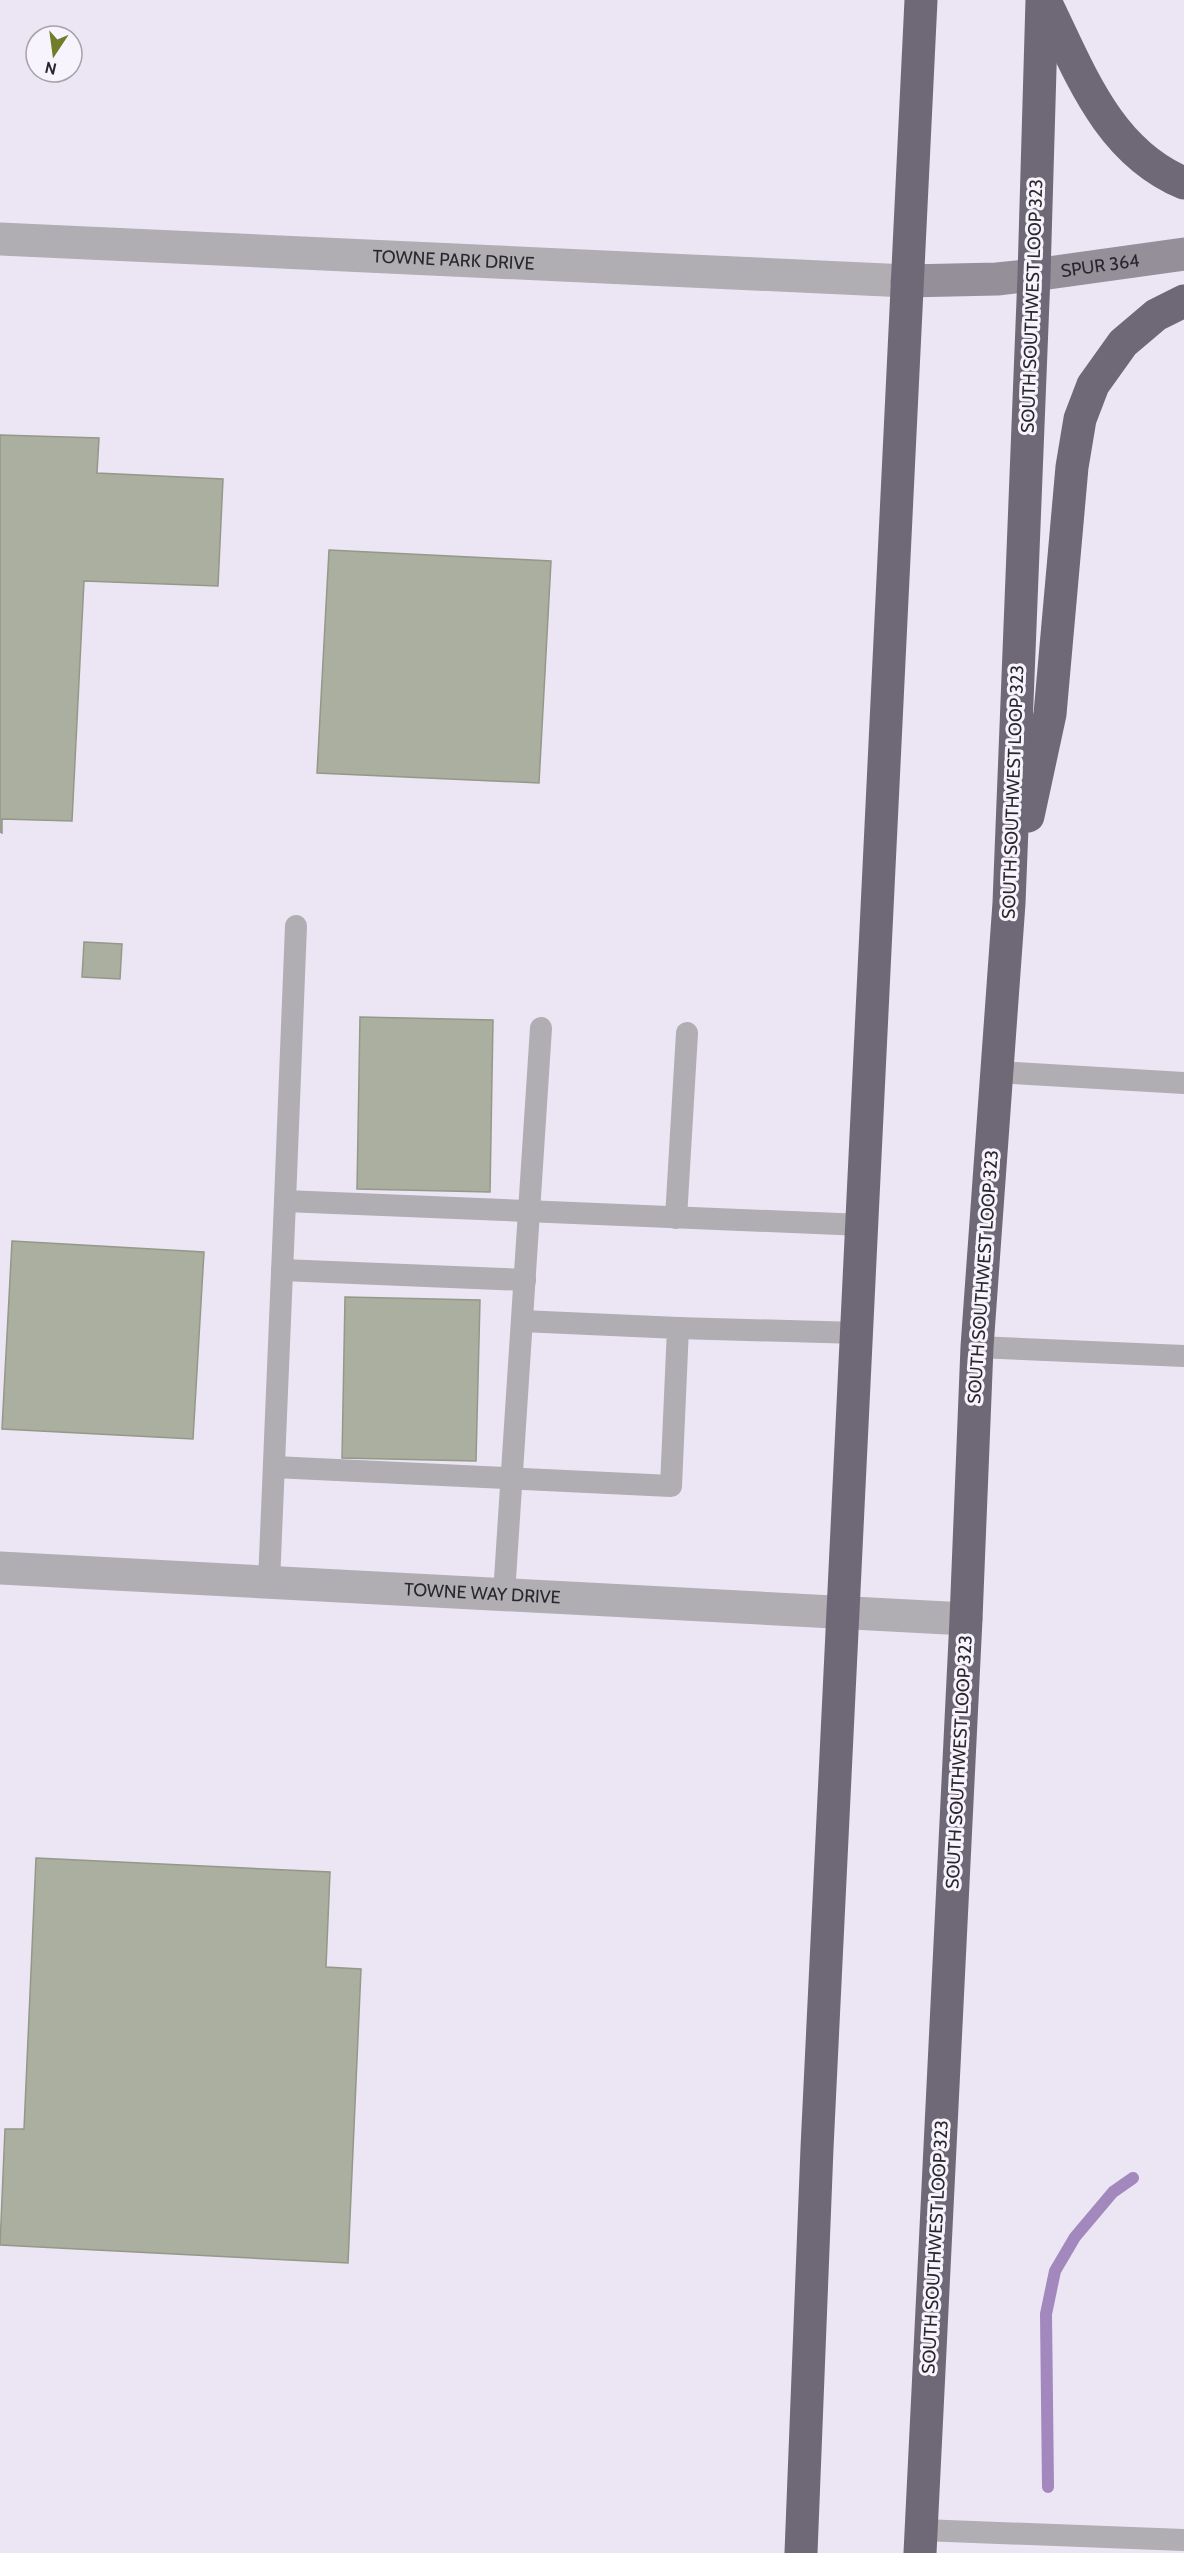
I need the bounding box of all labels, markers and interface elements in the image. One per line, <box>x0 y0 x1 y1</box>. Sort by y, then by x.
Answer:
north arrow <box>24 24 84 84</box>
text: N <box>43 58 58 79</box>
street label: SOUTH SOUTHWEST LOOP 323 <box>1017 179 1047 433</box>
street label: TOWNE PARK DRIVE <box>372 245 535 275</box>
street label: SPUR 364 <box>1059 249 1141 282</box>
street label: SOUTH SOUTHWEST LOOP 323 <box>998 665 1028 919</box>
street label: SOUTH SOUTHWEST LOOP 323 <box>963 1149 1003 1405</box>
street label: TOWNE WAY DRIVE <box>403 1578 561 1609</box>
street label: SOUTH SOUTHWEST LOOP 323 <box>941 1635 977 1889</box>
street label: SOUTH SOUTHWEST LOOP 323 <box>917 2120 953 2374</box>

